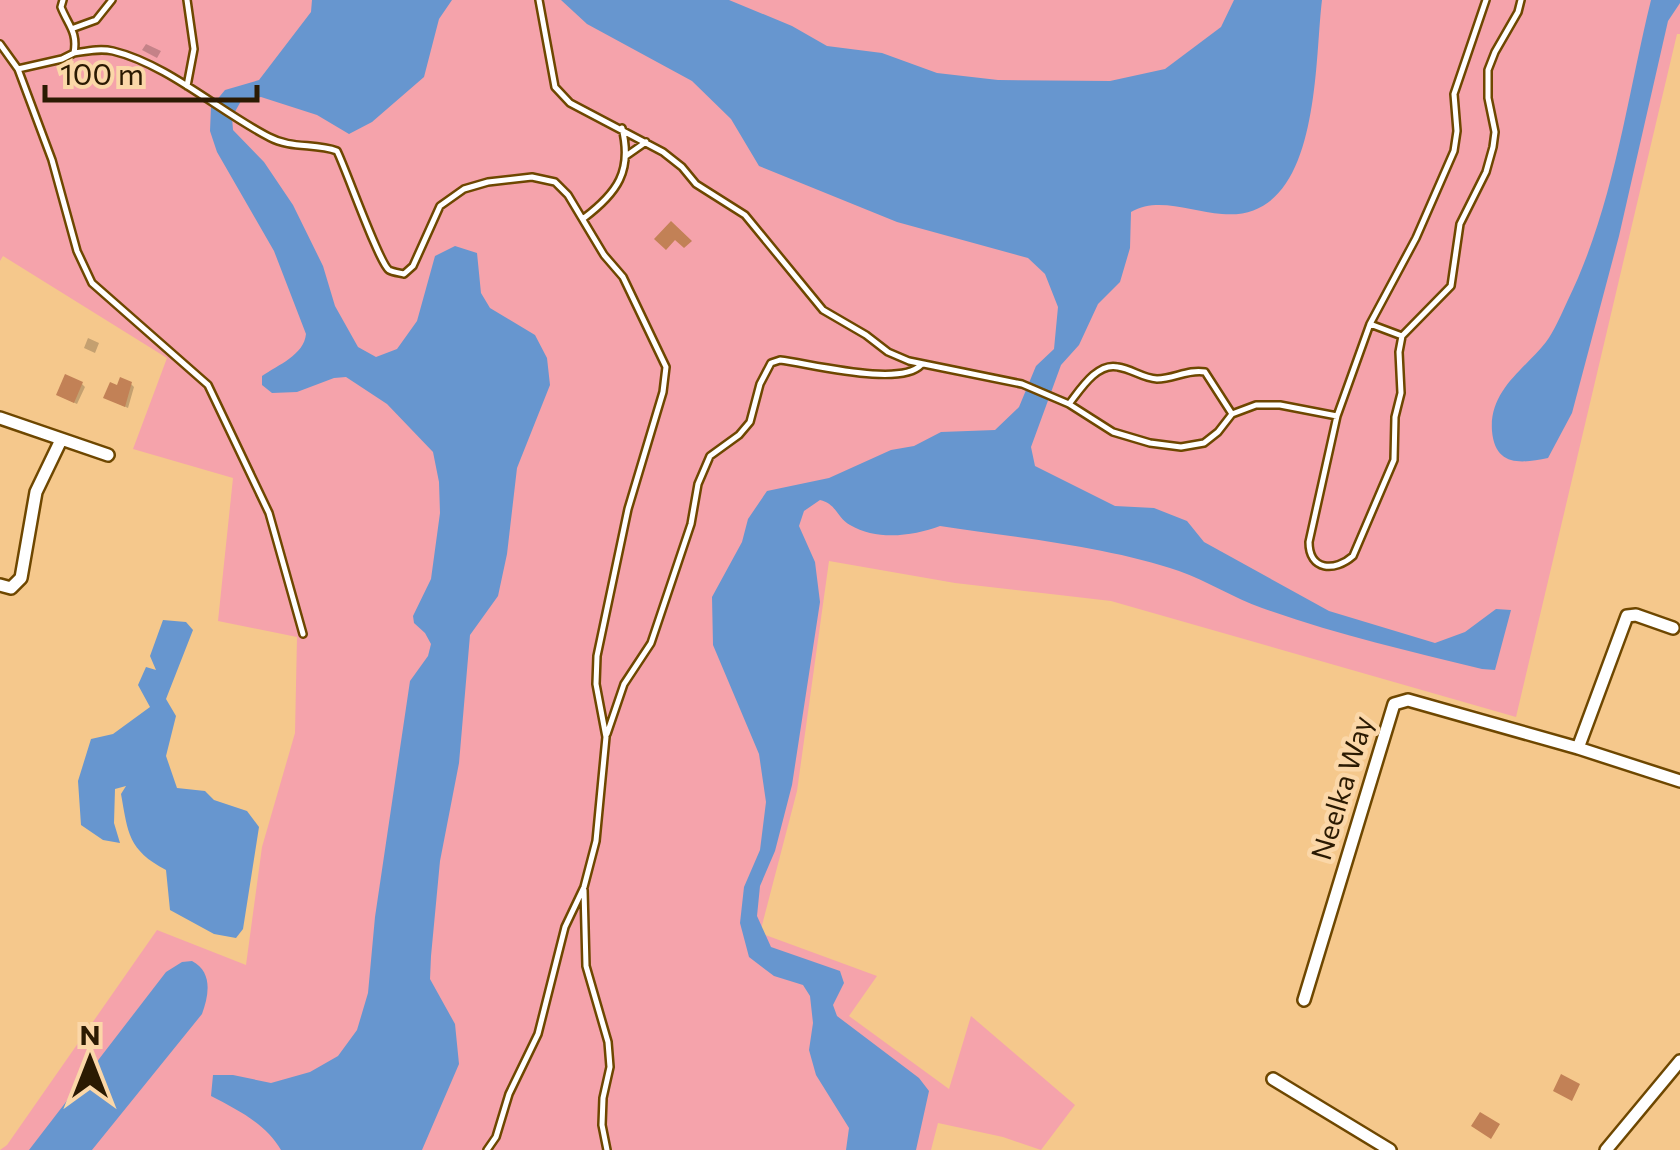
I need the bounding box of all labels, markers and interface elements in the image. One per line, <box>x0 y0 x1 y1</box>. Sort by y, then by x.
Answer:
scale bar <box>45 40 258 102</box>
text: 100 m <box>60 54 144 91</box>
street label: Neelka Way <box>1303 712 1379 864</box>
north arrow <box>40 1010 140 1110</box>
text: N <box>80 1017 101 1051</box>

